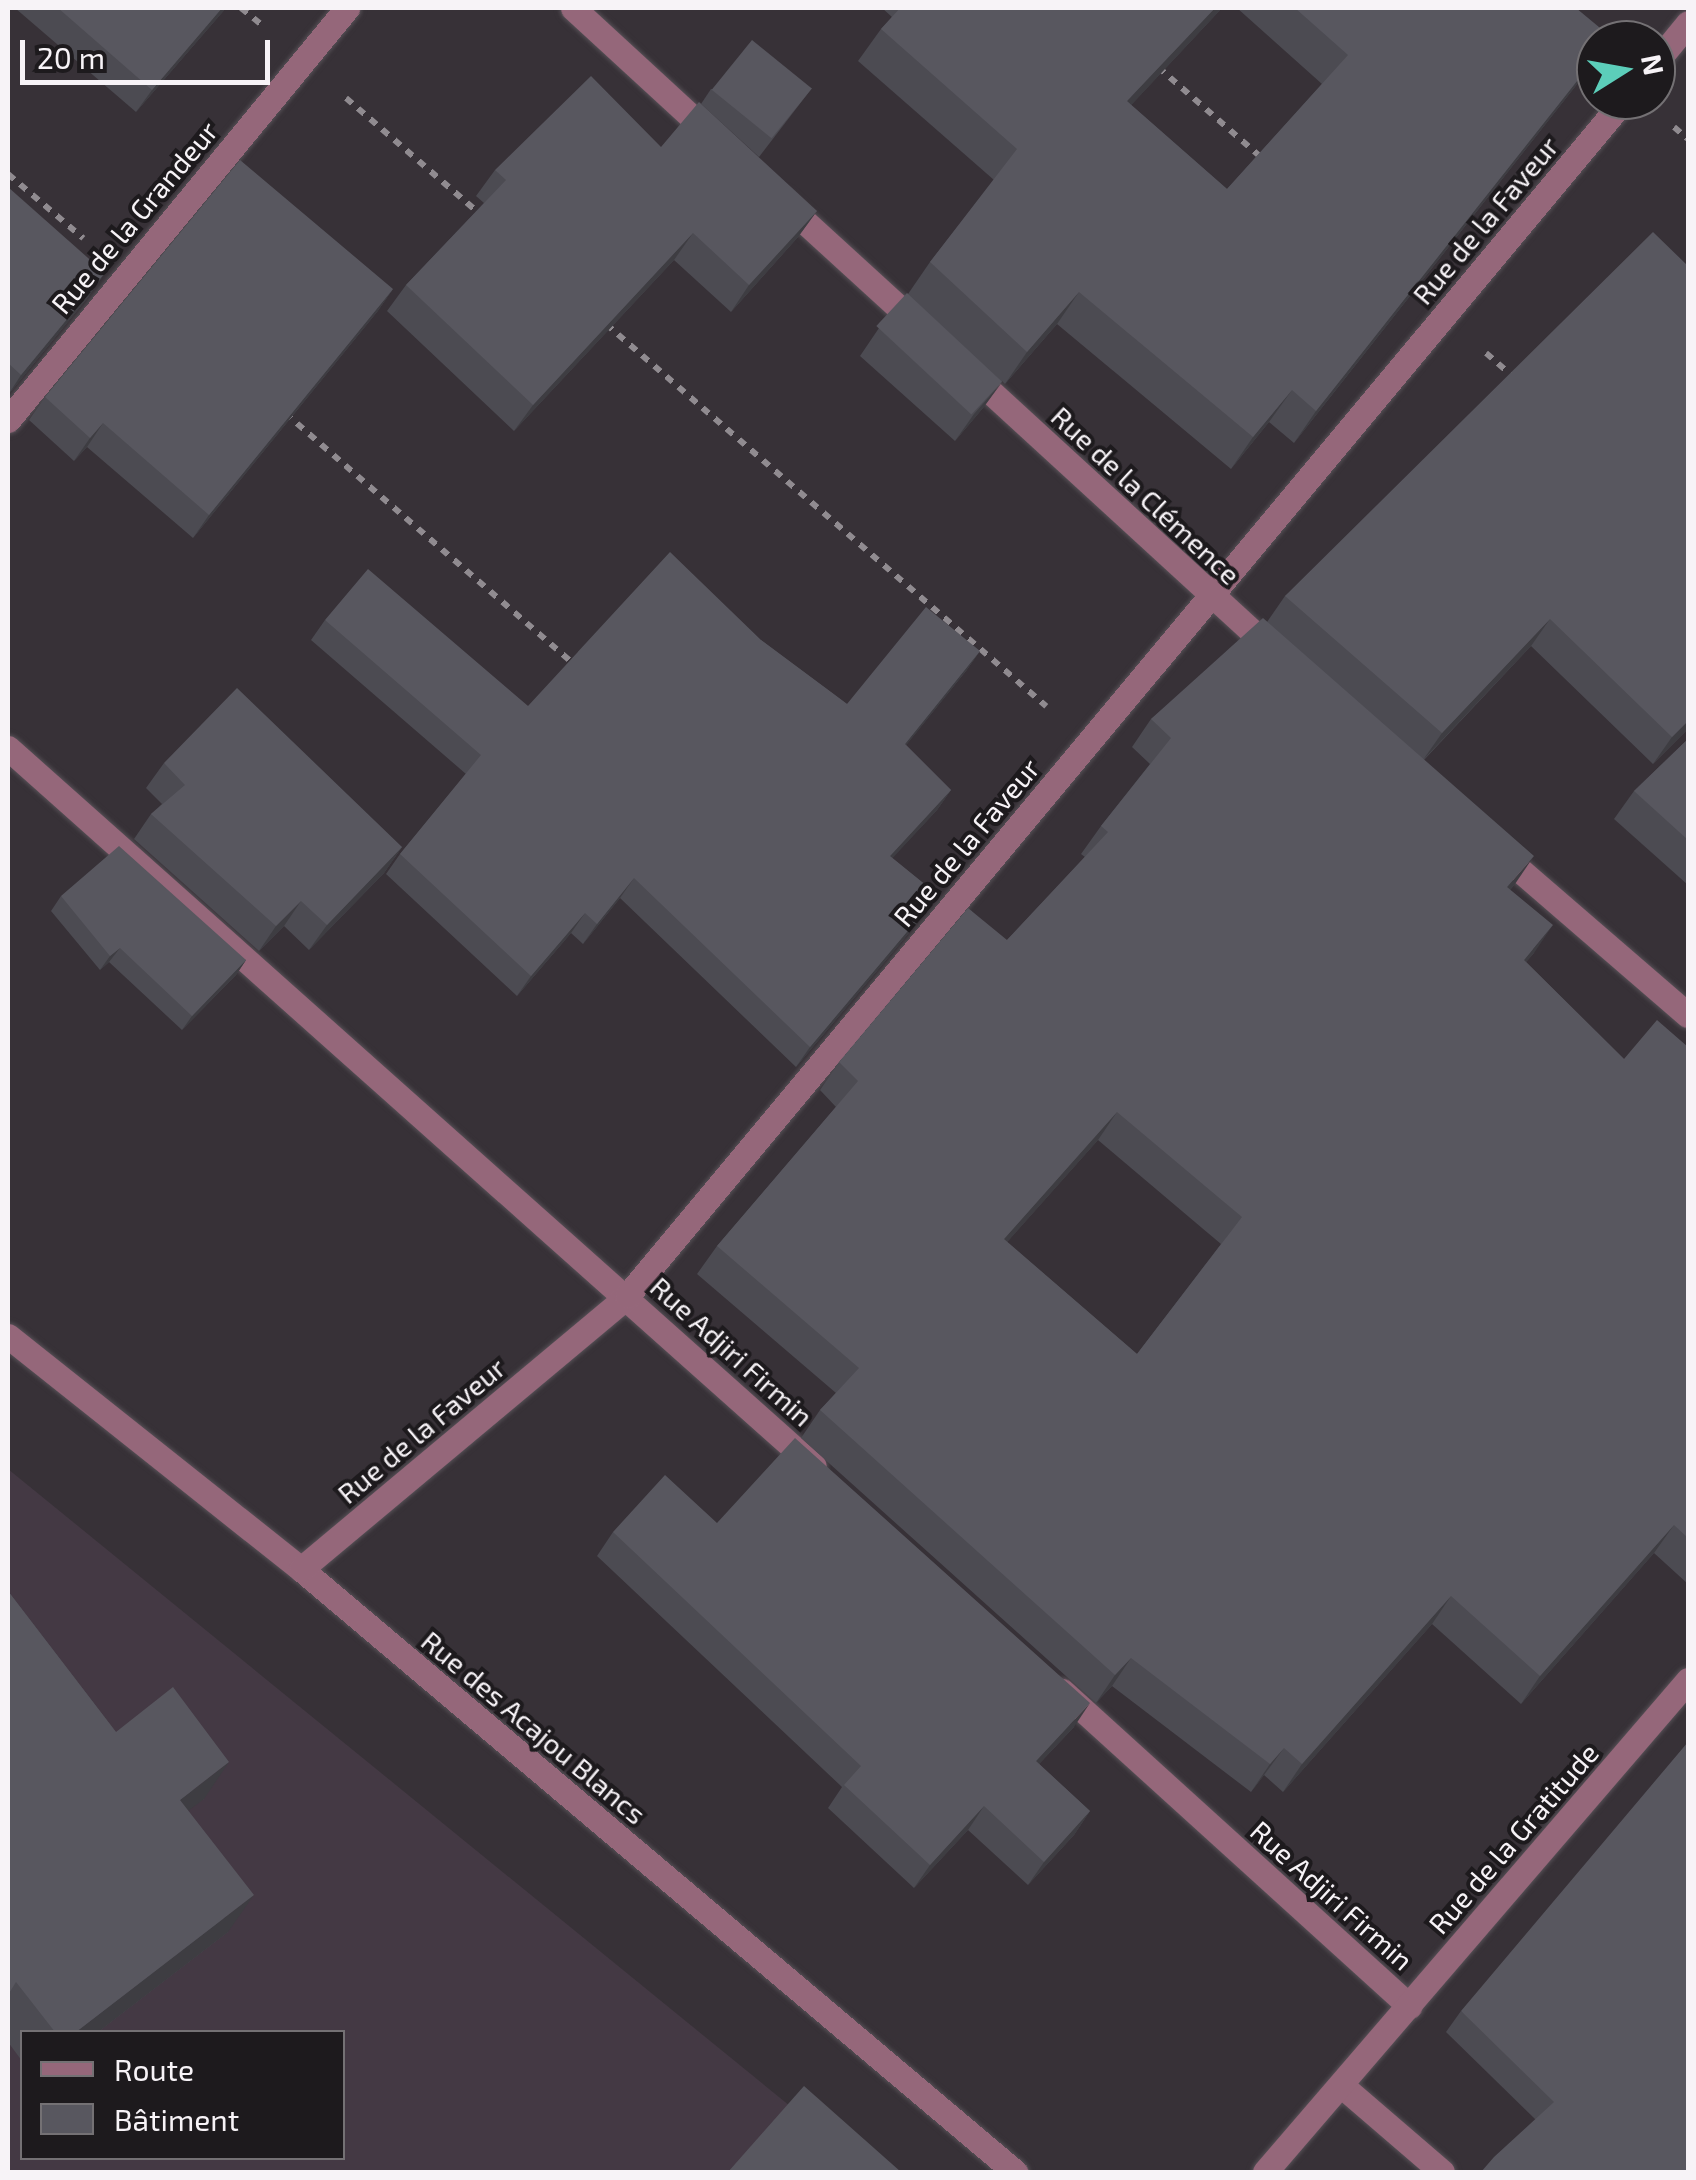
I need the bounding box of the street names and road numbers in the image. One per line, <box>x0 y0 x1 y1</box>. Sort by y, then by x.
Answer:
street label: Rue de la Grandeur <box>44 114 224 320</box>
street label: Rue de la Faveur <box>1405 129 1565 311</box>
street label: Rue de la Clémence <box>1045 399 1247 591</box>
street label: Rue de la Faveur <box>886 751 1046 933</box>
street label: Rue Adjiri Firmin <box>644 1269 820 1433</box>
street label: Rue de la Faveur <box>330 1350 512 1510</box>
street label: Rue des Acajou Blancs <box>415 1623 653 1831</box>
street label: Rue de la Gratitude <box>1421 1736 1605 1940</box>
street label: Rue Adjiri Firmin <box>1244 1813 1420 1977</box>

